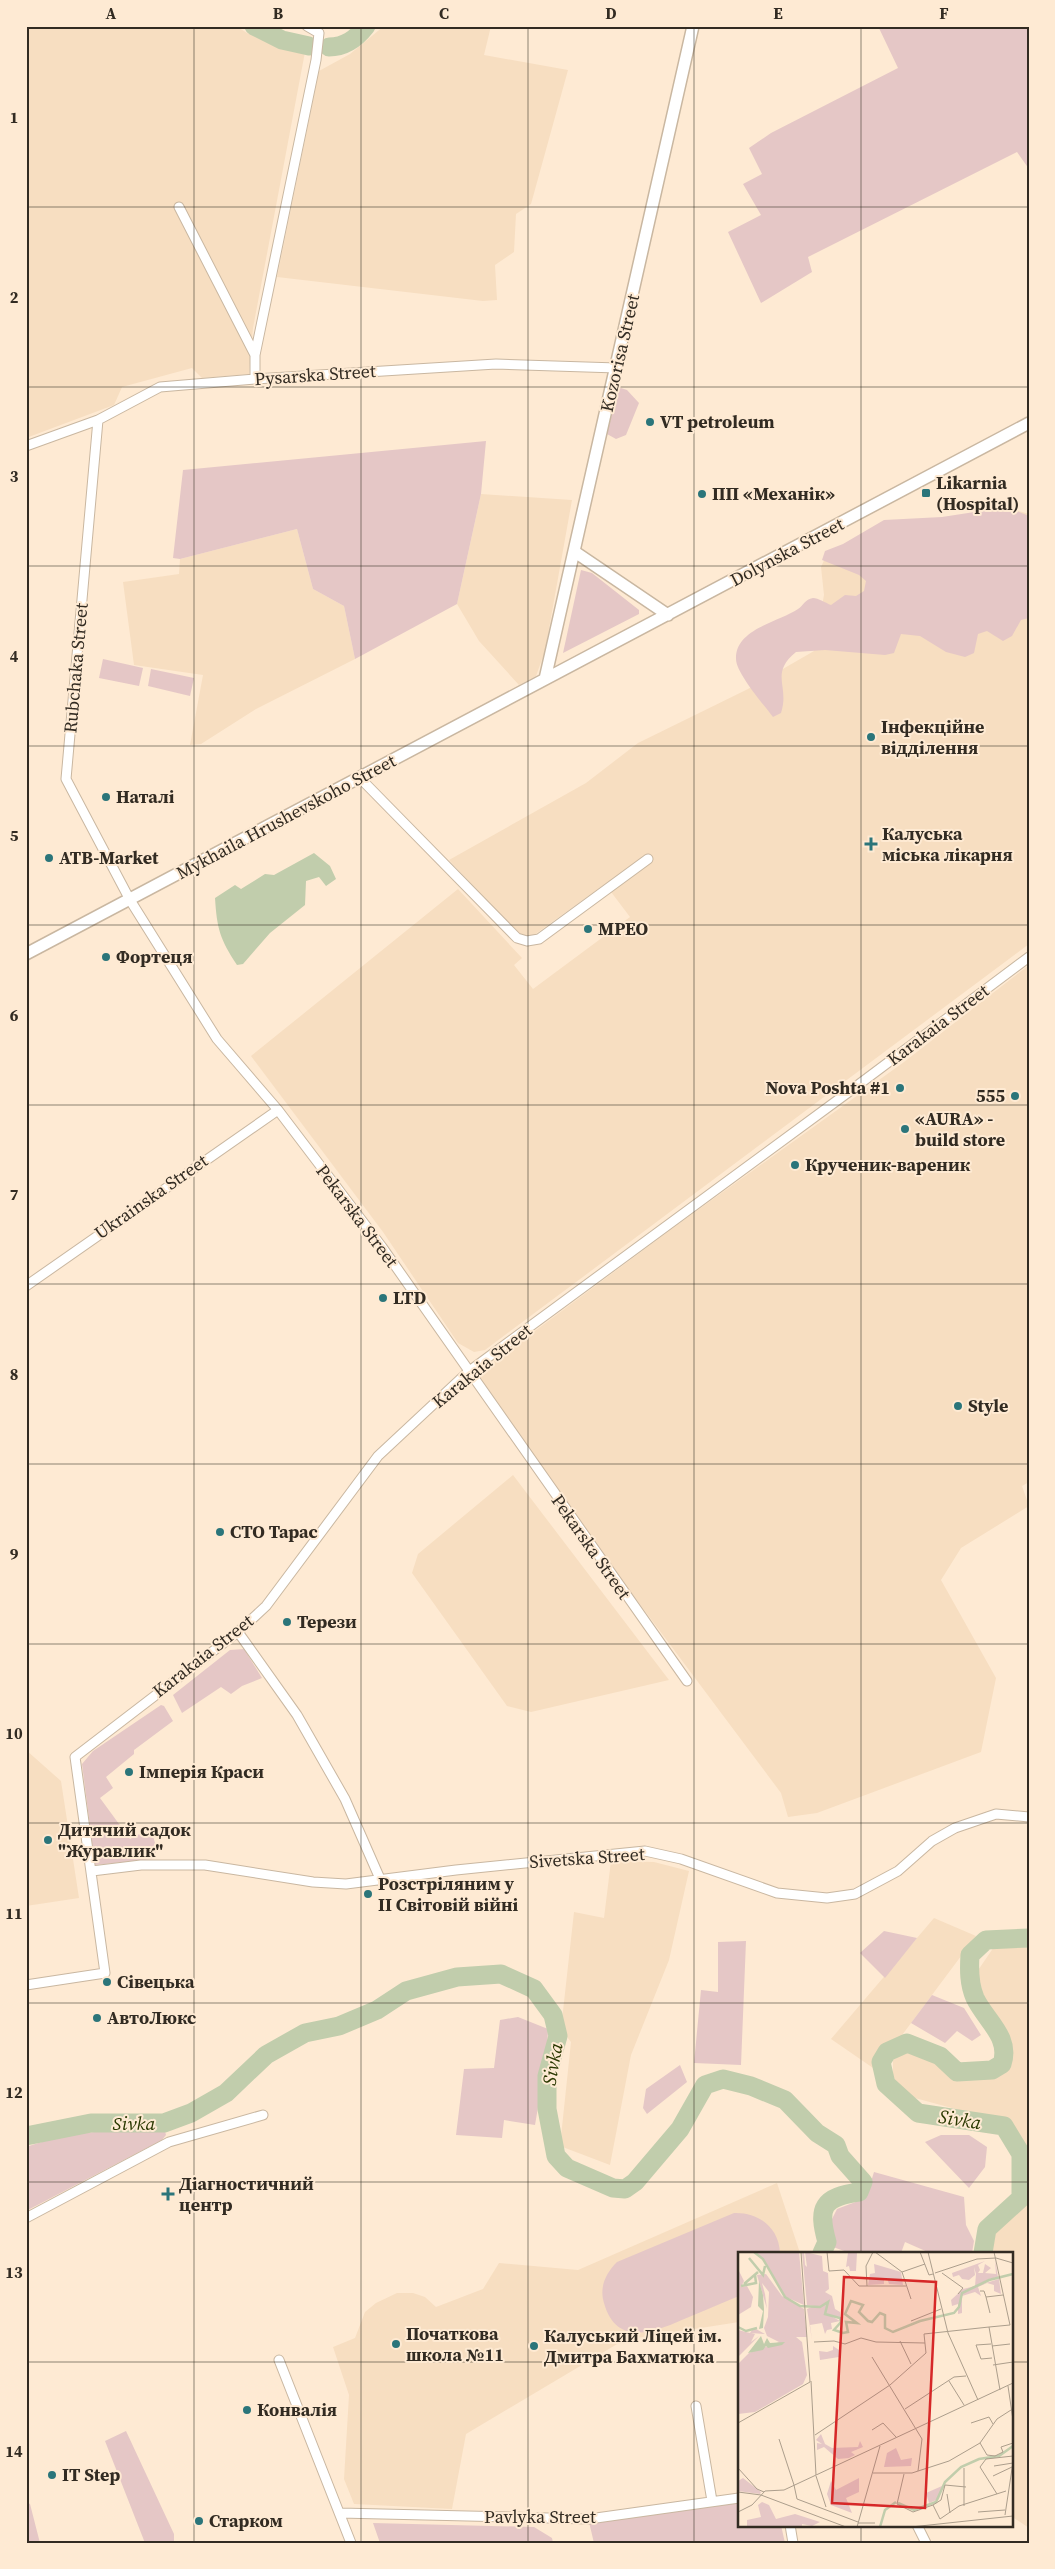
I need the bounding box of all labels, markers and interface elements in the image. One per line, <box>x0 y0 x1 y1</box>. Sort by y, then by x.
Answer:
text: A <box>106 2 117 24</box>
text: B <box>273 2 284 24</box>
text: C <box>439 2 449 24</box>
text: D <box>605 2 617 24</box>
text: E <box>773 2 783 24</box>
text: F <box>939 2 949 24</box>
text: 1 <box>10 106 18 128</box>
text: 2 <box>10 286 19 308</box>
street label: Kozorisa Street <box>594 291 645 414</box>
street label: Pysarska Street <box>253 358 377 391</box>
place label: VT petroleum <box>660 409 775 434</box>
marker: VT petroleum <box>644 416 656 428</box>
text: 3 <box>10 465 19 487</box>
place label: Likarnia (Hospital) <box>936 470 1019 516</box>
place label: ПП «Механік» <box>712 481 835 506</box>
marker: Likarnia (Hospital) <box>920 487 932 499</box>
marker: ПП «Механік» <box>696 488 708 500</box>
street label: Dolynska Street <box>726 511 848 592</box>
street label: Rubchaka Street <box>57 602 94 734</box>
text: 4 <box>10 645 19 667</box>
place label: Інфекційне відділення <box>881 714 984 760</box>
marker: Інфекційне відділення <box>865 731 877 743</box>
street label: Mykhaila Hrushevskoho Street <box>172 748 400 885</box>
place label: Наталі <box>116 784 175 809</box>
marker: Наталі <box>100 791 112 803</box>
place label: Калуська міська лікарня <box>882 821 1013 867</box>
text: 5 <box>10 824 19 846</box>
marker: Калуська міська лікарня <box>864 837 878 851</box>
place label: ATB-Market <box>59 845 159 870</box>
marker: ATB-Market <box>43 852 55 864</box>
place label: МРЕО <box>598 916 648 941</box>
marker: МРЕО <box>582 923 594 935</box>
place label: Фортеця <box>116 944 193 969</box>
marker: Фортеця <box>100 951 112 963</box>
street label: Karakaia Street <box>882 978 994 1071</box>
text: 6 <box>10 1004 19 1026</box>
place label: Nova Poshta #1 <box>766 1075 890 1100</box>
marker: Nova Poshta #1 <box>894 1082 906 1094</box>
place label: 555 <box>976 1083 1005 1108</box>
marker: 555 <box>1009 1090 1021 1102</box>
place label: «AURA» - build store <box>915 1106 1005 1152</box>
marker: «AURA» - build store <box>899 1123 911 1135</box>
street label: Ukrainska Street <box>89 1148 213 1245</box>
place label: Крученик-вареник <box>805 1152 971 1177</box>
street label: Pekarska Street <box>310 1159 404 1272</box>
marker: Крученик-вареник <box>789 1159 801 1171</box>
text: 7 <box>10 1183 19 1205</box>
place label: LTD <box>393 1285 426 1310</box>
marker: LTD <box>377 1292 389 1304</box>
street label: Karakaia Street <box>427 1317 537 1414</box>
text: 8 <box>10 1363 18 1385</box>
place label: Style <box>968 1393 1008 1418</box>
marker: Style <box>952 1400 964 1412</box>
street label: Pekarska Street <box>546 1489 637 1604</box>
place label: СТО Тарас <box>230 1519 318 1544</box>
marker: СТО Тарас <box>214 1526 226 1538</box>
text: 9 <box>10 1543 19 1565</box>
street label: Karakaia Street <box>147 1608 258 1703</box>
place label: Терези <box>297 1609 357 1634</box>
marker: Терези <box>281 1616 293 1628</box>
text: 10 <box>5 1722 23 1744</box>
place label: Імперія Краси <box>139 1759 264 1784</box>
marker: Імперія Краси <box>123 1766 135 1778</box>
place label: Дитячий садок "Журавлик" <box>58 1817 191 1863</box>
marker: Дитячий садок "Журавлик" <box>42 1834 54 1846</box>
street label: Sivetska Street <box>529 1841 646 1874</box>
place label: Розстріляним у II Світовій війні <box>378 1871 519 1917</box>
marker: Розстріляним у II Світовій війні <box>362 1888 374 1900</box>
text: 11 <box>5 1902 23 1924</box>
place label: Сівецька <box>117 1969 195 1994</box>
marker: Сівецька <box>101 1976 113 1988</box>
place label: АвтоЛюкс <box>107 2005 196 2030</box>
marker: АвтоЛюкс <box>91 2012 103 2024</box>
water label: Sivka <box>535 2041 569 2087</box>
text: 12 <box>5 2081 23 2103</box>
water label: Sivka <box>937 2103 983 2135</box>
water label: Sivka <box>113 2110 155 2136</box>
place label: Діагностичний центр <box>179 2171 314 2217</box>
marker: Діагностичний центр <box>161 2187 175 2201</box>
inset map <box>738 2252 1012 2526</box>
text: 13 <box>5 2261 23 2283</box>
place label: Початкова школа №11 <box>406 2321 504 2367</box>
place label: Калуський Ліцей ім. Дмитра Бахматюка <box>544 2323 722 2369</box>
marker: Початкова школа №11 <box>390 2338 402 2350</box>
marker: Калуський Ліцей ім. Дмитра Бахматюка <box>528 2340 540 2352</box>
place label: Конвалія <box>257 2397 337 2422</box>
marker: Конвалія <box>241 2404 253 2416</box>
text: 14 <box>5 2440 23 2462</box>
place label: IT Step <box>62 2462 120 2487</box>
marker: IT Step <box>46 2469 58 2481</box>
street label: Pavlyka Street <box>484 2504 596 2529</box>
place label: Старком <box>209 2508 283 2533</box>
marker: Старком <box>193 2515 205 2527</box>

